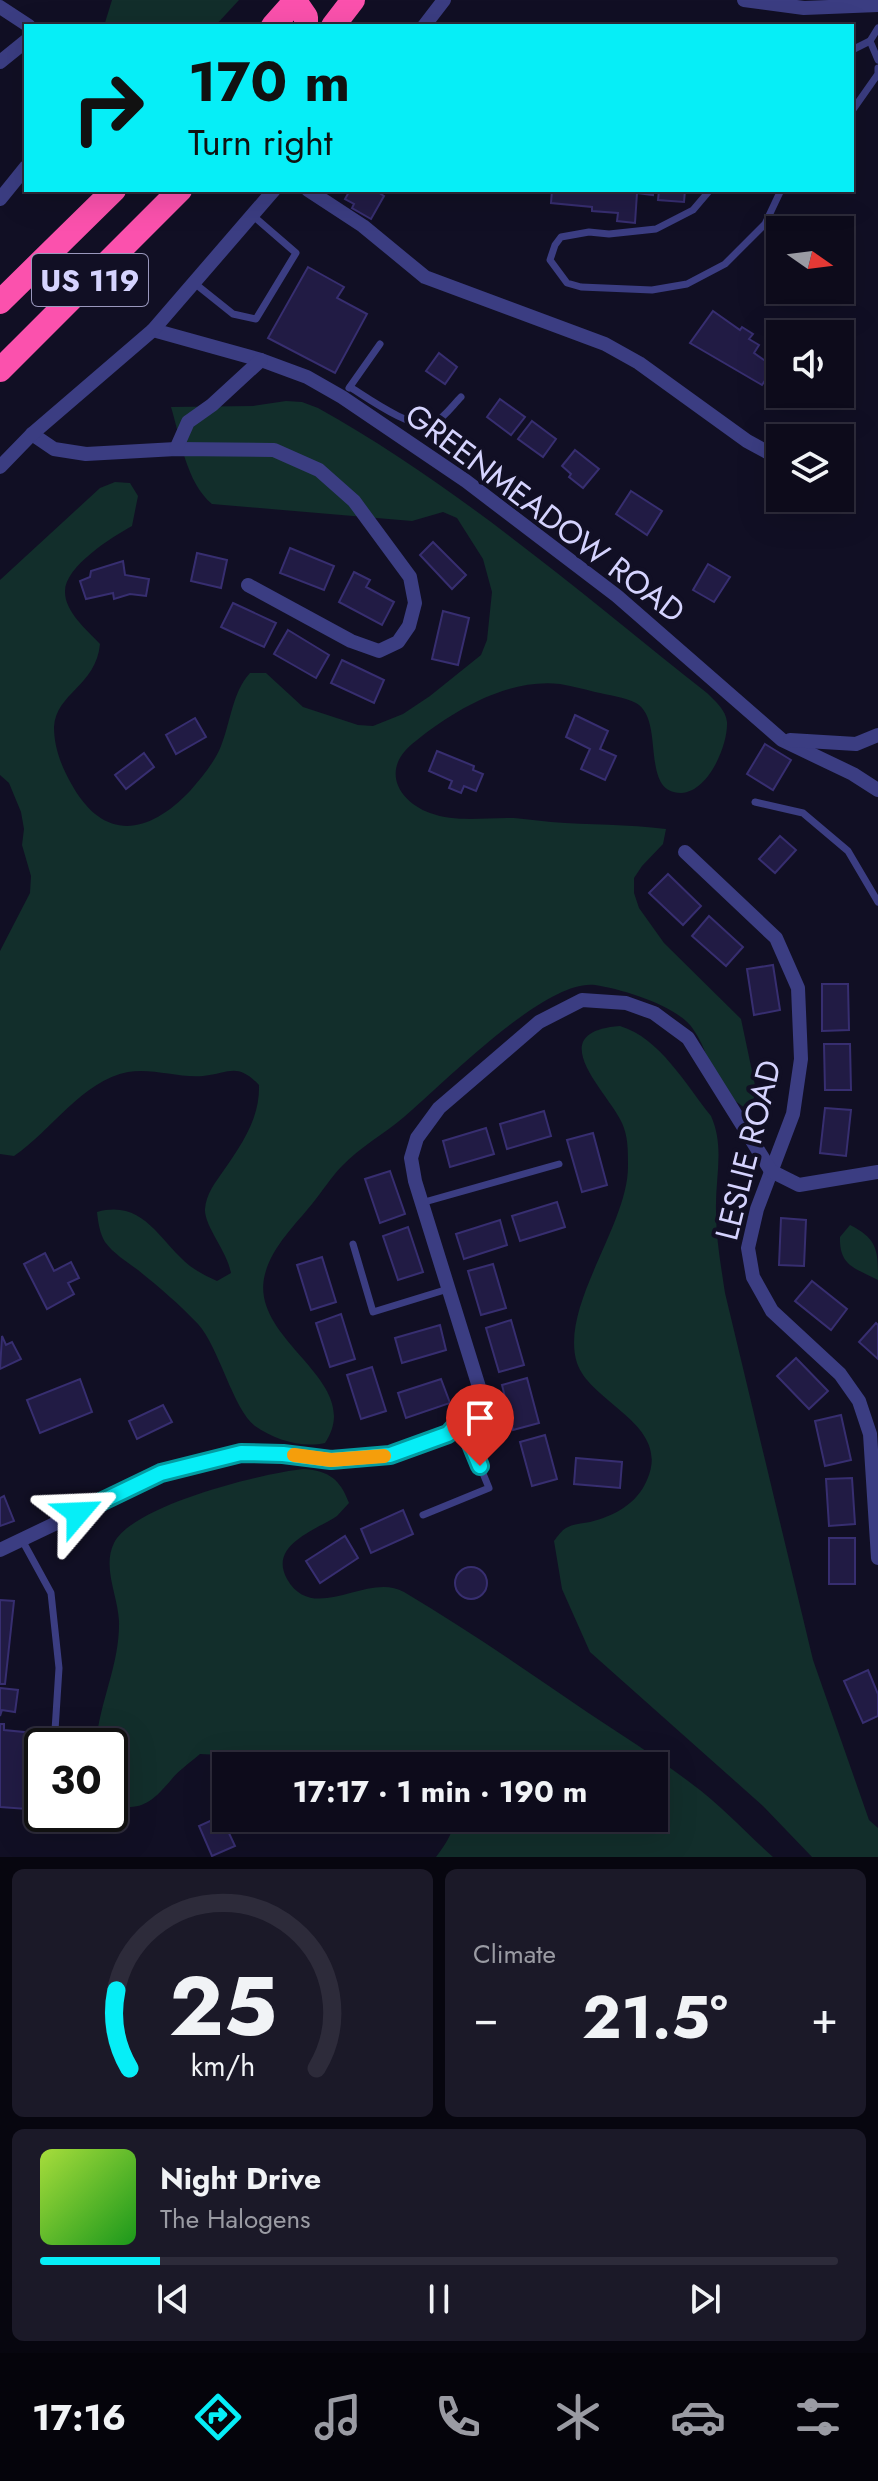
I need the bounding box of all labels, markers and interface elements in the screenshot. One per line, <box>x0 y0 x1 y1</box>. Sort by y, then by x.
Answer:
text: 170 m <box>188 41 350 122</box>
icon: right <box>56 56 160 160</box>
text: Turn right <box>188 116 333 168</box>
north arrow <box>766 216 854 304</box>
map controls <box>766 216 854 512</box>
road number: US 119 <box>32 254 148 306</box>
button: sound <box>766 320 854 408</box>
street label: GREENMEADOW ROAD <box>395 392 695 634</box>
button: layers <box>766 424 854 512</box>
street label: LESLIE ROAD <box>703 1055 793 1245</box>
pin <box>446 1384 514 1466</box>
icon: arrive <box>458 1396 502 1440</box>
position arrow <box>36 1471 120 1555</box>
speed limit sign: 30 <box>24 1728 128 1832</box>
text: 17:17 · 1 min · 190 m <box>293 1770 587 1813</box>
text: Climate <box>473 1935 556 1973</box>
text: 25 <box>168 1946 277 2066</box>
text: 21.5° <box>582 1974 728 2061</box>
text: − <box>473 1986 499 2050</box>
text: + <box>811 1986 838 2050</box>
text: km/h <box>190 2045 255 2087</box>
text: Night Drive <box>160 2157 321 2200</box>
text: The Halogens <box>160 2200 311 2238</box>
icon: previous <box>151 2277 195 2321</box>
icon: pause <box>417 2277 461 2321</box>
icon: next <box>683 2277 727 2321</box>
icon: directions <box>190 2389 246 2445</box>
icon: music <box>310 2389 366 2445</box>
icon: phone <box>430 2389 486 2445</box>
icon: climate <box>550 2389 606 2445</box>
icon: car <box>670 2389 726 2445</box>
icon: filters <box>790 2389 846 2445</box>
text: 17:16 <box>32 2391 126 2443</box>

